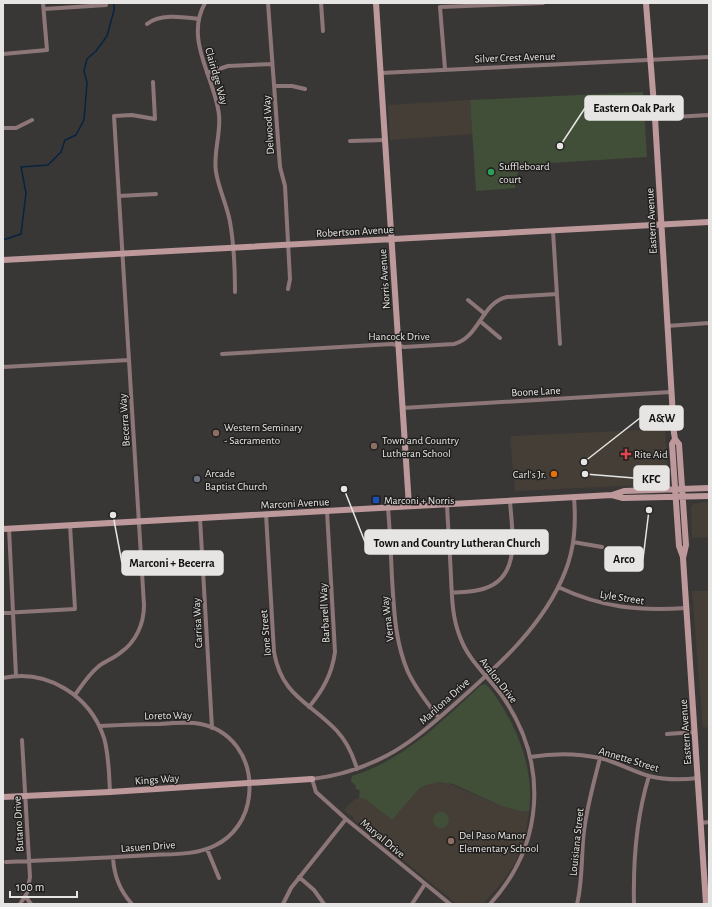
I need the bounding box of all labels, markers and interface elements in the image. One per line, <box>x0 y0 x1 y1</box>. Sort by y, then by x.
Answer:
street label: Clairidge Way <box>203 46 230 106</box>
street label: Silver Crest Avenue <box>474 51 556 64</box>
street label: Delwood Way <box>261 95 276 155</box>
callout: Eastern Oak Park <box>585 96 683 120</box>
text: Eastern Oak Park <box>593 102 675 114</box>
place label: Suffleboard court <box>499 161 550 185</box>
marker: Suffleboard court <box>486 167 496 177</box>
street label: Eastern Avenue <box>644 188 659 254</box>
street label: Robertson Avenue <box>316 224 394 239</box>
street label: Norris Avenue <box>377 248 392 309</box>
street label: Hancock Drive <box>368 331 430 342</box>
street label: Boone Lane <box>511 385 561 398</box>
street label: Becerra Way <box>117 393 132 447</box>
callout: A&W <box>640 406 683 430</box>
text: A&W <box>649 412 675 424</box>
place label: Western Seminary - Sacramento <box>224 422 303 446</box>
marker: Western Seminary - Sacramento <box>211 428 221 438</box>
place label: Town and Country Lutheran School <box>382 435 459 459</box>
marker: Town and Country Lutheran School <box>369 441 379 451</box>
marker: Rite Aid <box>621 449 631 459</box>
place label: Rite Aid <box>634 449 668 460</box>
callout: KFC <box>634 466 669 490</box>
place label: Arcade Baptist Church <box>205 468 268 492</box>
place label: Carl's Jr. <box>513 469 546 480</box>
marker: Carl's Jr. <box>549 469 559 479</box>
text: KFC <box>642 473 661 485</box>
marker: Arcade Baptist Church <box>192 474 202 484</box>
marker: Marconi + Norris <box>371 495 381 505</box>
place label: Marconi + Norris <box>384 495 454 506</box>
street label: Marconi Avenue <box>260 496 330 511</box>
callout: Town and Country Lutheran Church <box>365 530 548 554</box>
text: Town and Country Lutheran Church <box>373 537 541 550</box>
callout: Arco <box>605 547 643 571</box>
callout: Marconi + Becerra <box>122 551 223 575</box>
text: Arco <box>613 553 635 565</box>
text: Marconi + Becerra <box>129 557 215 569</box>
street label: Barbarell Way <box>317 583 332 643</box>
street label: Lyle Street <box>599 589 645 606</box>
street label: Verna Way <box>379 595 396 642</box>
street label: Carrisa Way <box>191 597 204 648</box>
street label: Ione Street <box>258 609 273 657</box>
street label: Avalon Drive <box>478 656 520 705</box>
street label: Marilona Drive <box>417 676 472 727</box>
street label: Eastern Avenue <box>678 699 693 765</box>
street label: Loreto Way <box>144 710 192 721</box>
street label: Annette Street <box>597 745 661 774</box>
street label: Kings Way <box>134 772 180 787</box>
street label: Butano Drive <box>12 796 25 852</box>
street label: Louisiana Street <box>567 807 586 877</box>
street label: Maryal Drive <box>358 817 407 860</box>
place label: Del Paso Manor Elementary School <box>459 830 539 854</box>
marker: Del Paso Manor Elementary School <box>446 836 456 846</box>
street label: Lasuen Drive <box>120 839 176 854</box>
scale bar <box>10 873 77 899</box>
text: 100 m <box>16 881 44 893</box>

